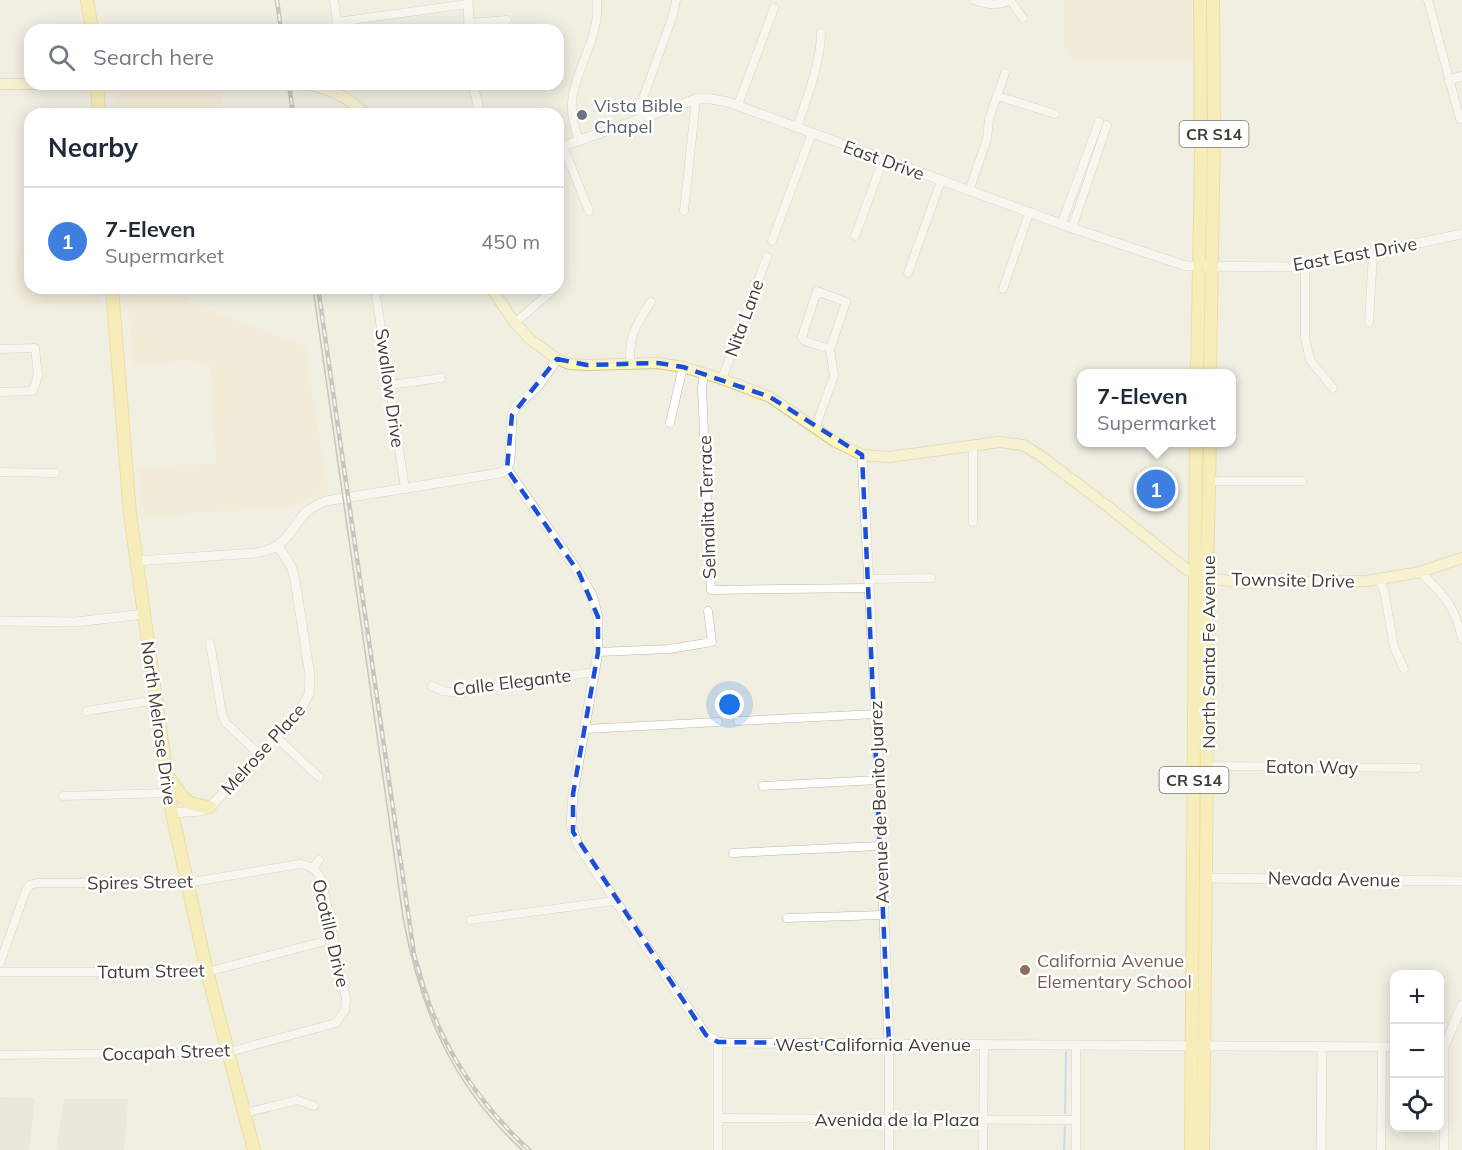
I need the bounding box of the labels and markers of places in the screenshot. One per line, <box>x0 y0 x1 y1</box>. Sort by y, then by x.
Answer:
place label: Vista Bible Chapel <box>594 94 683 138</box>
marker: Vista Bible Chapel <box>575 108 589 122</box>
pin: 1 <box>1136 466 1176 512</box>
place label: California Avenue Elementary School <box>1037 949 1192 993</box>
marker: California Avenue Elementary School <box>1018 963 1032 977</box>

